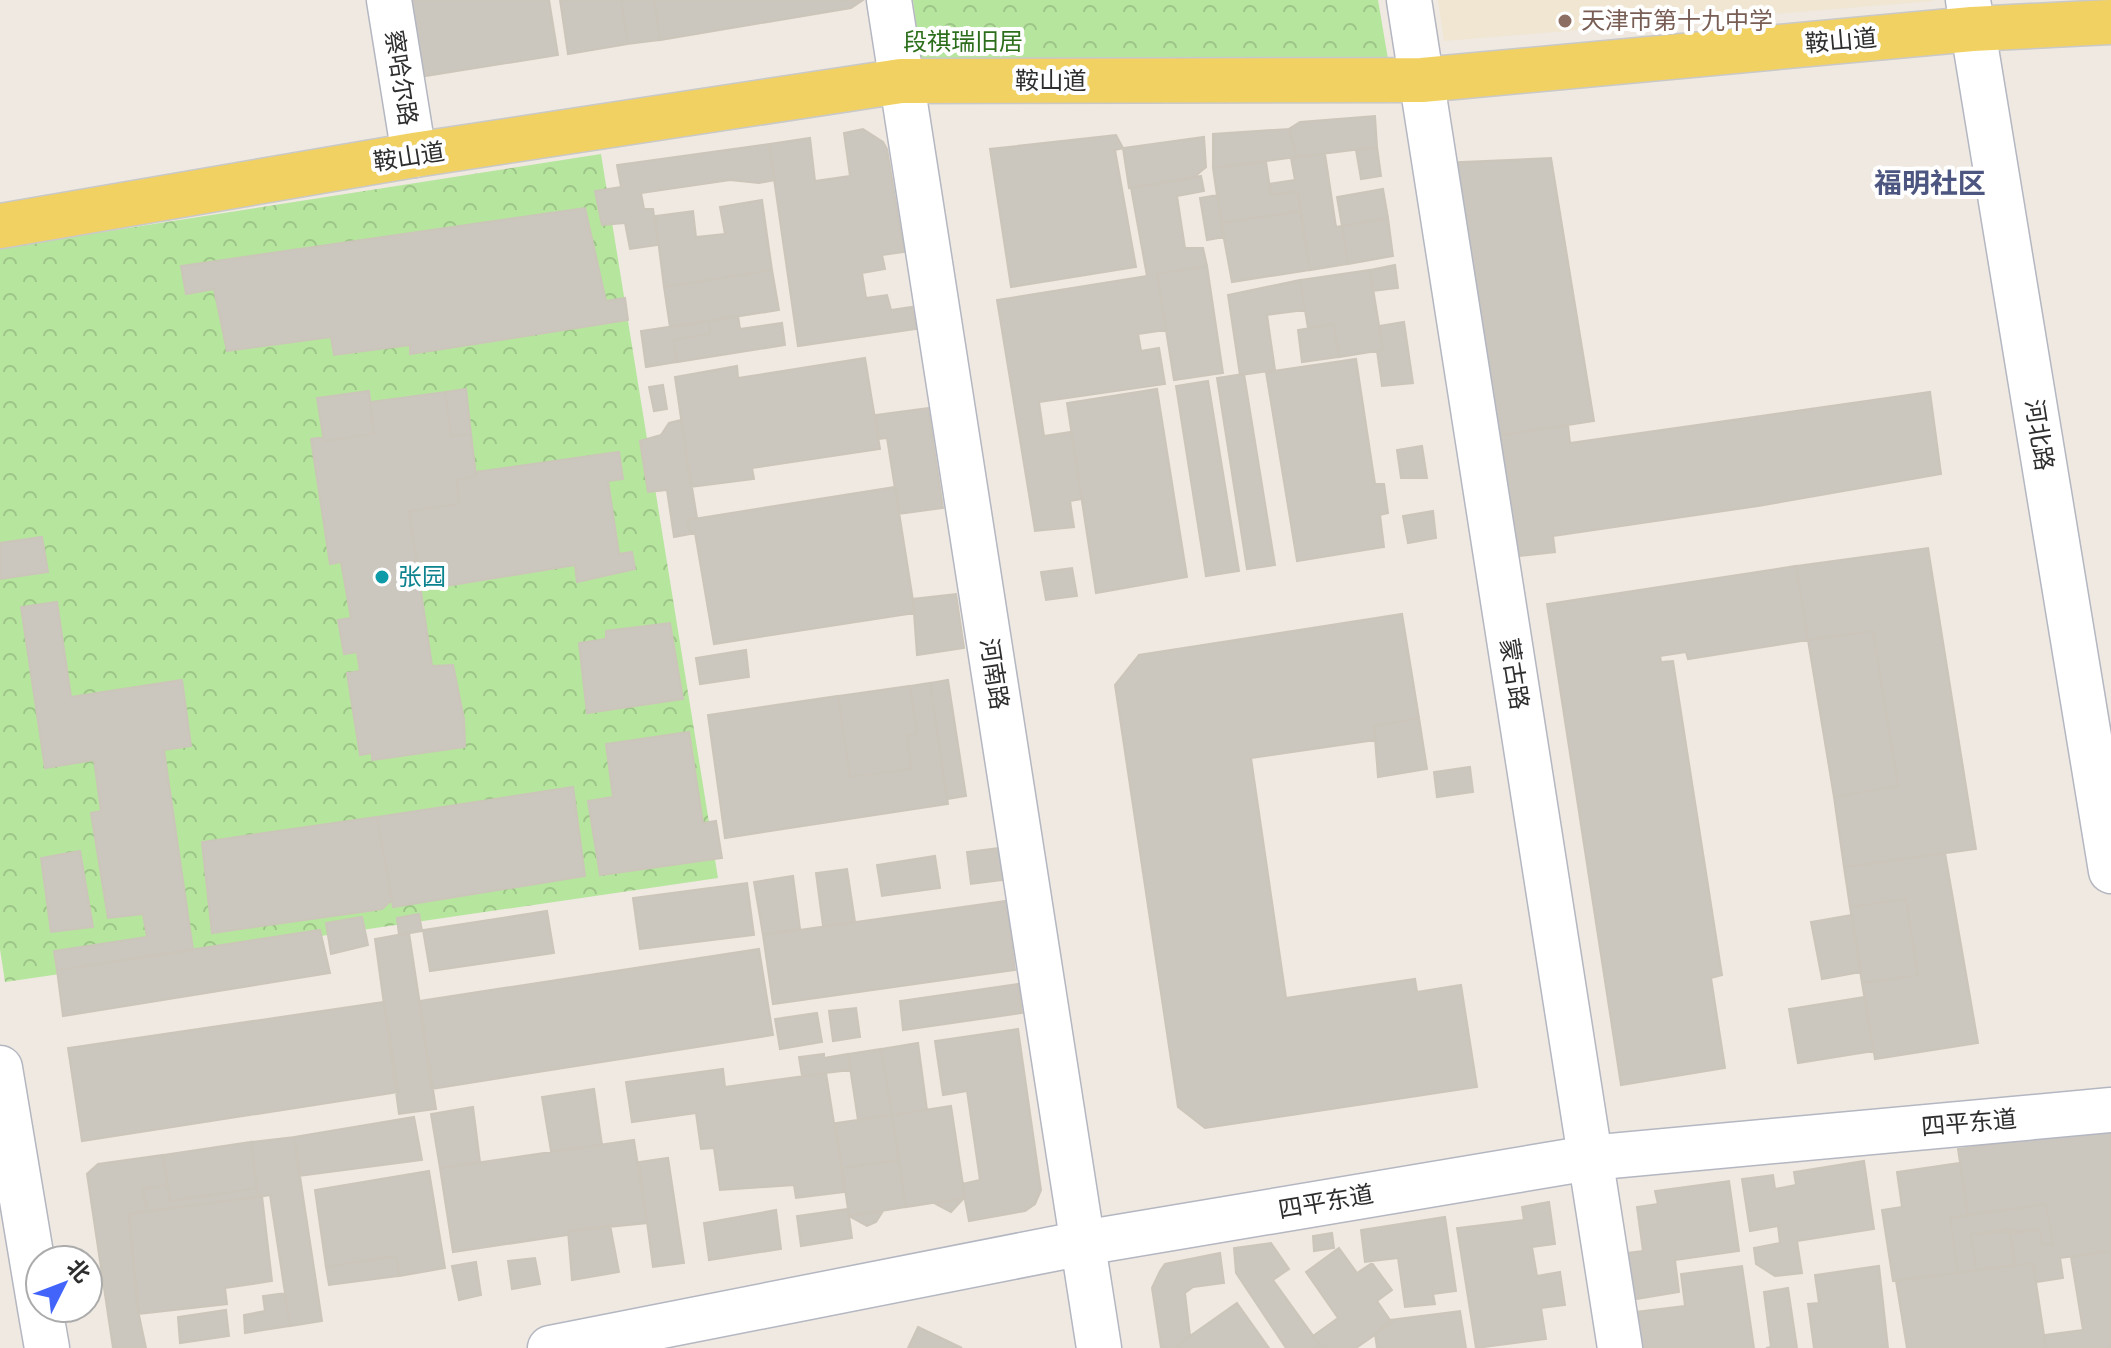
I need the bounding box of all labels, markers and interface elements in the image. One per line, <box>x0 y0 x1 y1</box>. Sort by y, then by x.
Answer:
place label: 天津市第十九中学 <box>1581 3 1773 36</box>
marker: 天津市第十九中学 <box>1556 12 1574 30</box>
street label: 鞍山道 <box>1804 20 1878 59</box>
park label: 段祺瑞旧居 <box>903 24 1023 57</box>
street label: 察哈尔路 <box>379 28 426 128</box>
street label: 鞍山道 <box>1015 63 1087 96</box>
street label: 鞍山道 <box>371 134 447 177</box>
district label: 福明社区 <box>1874 163 1986 201</box>
street label: 河北路 <box>2019 397 2062 473</box>
place label: 张园 <box>398 559 446 592</box>
marker: 张园 <box>373 568 391 586</box>
street label: 河南路 <box>974 636 1017 712</box>
street label: 蒙古路 <box>1494 636 1537 712</box>
street label: 四平东道 <box>1920 1101 2018 1142</box>
street label: 四平东道 <box>1276 1176 1376 1225</box>
north arrow <box>24 1244 104 1324</box>
text: 北 <box>61 1252 98 1288</box>

